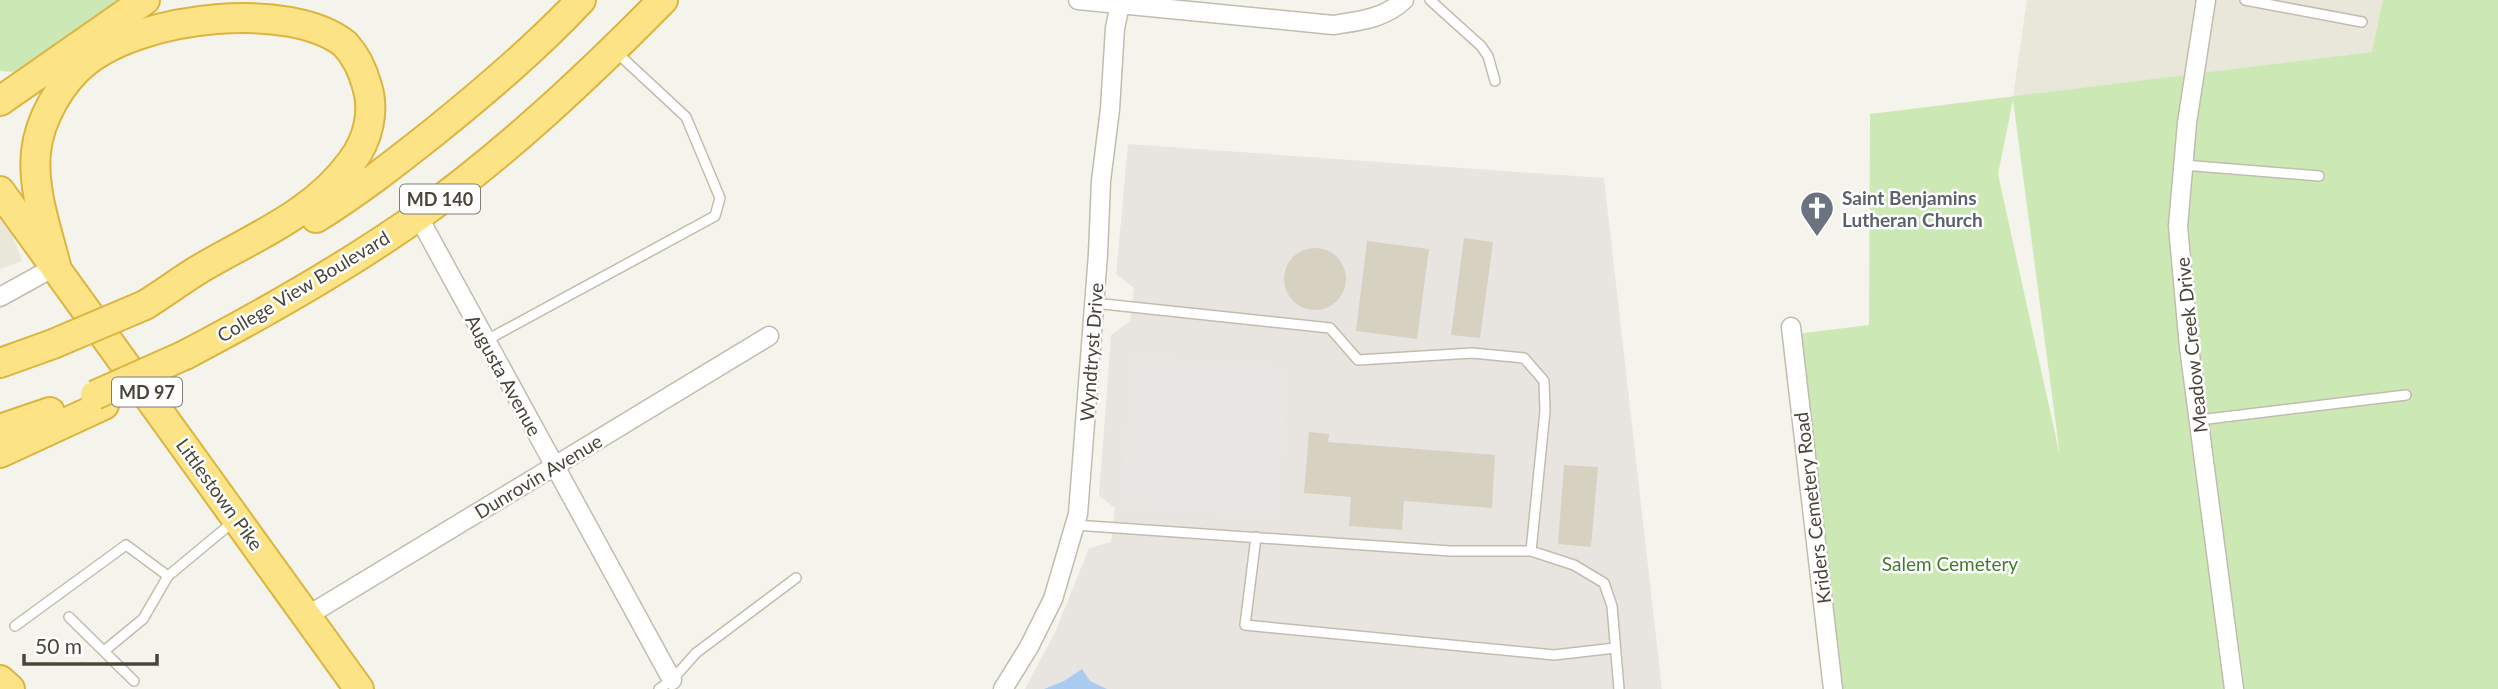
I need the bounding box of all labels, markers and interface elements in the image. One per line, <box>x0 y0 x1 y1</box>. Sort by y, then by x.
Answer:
road number: MD 140 <box>400 184 480 214</box>
place label: Saint Benjamins Lutheran Church <box>1842 186 1983 231</box>
church icon: Saint Benjamins Lutheran Church <box>1798 189 1836 238</box>
street label: College View Boulevard <box>213 225 393 347</box>
street label: Meadow Creek Drive <box>2170 256 2212 434</box>
street label: Wyndtryst Drive <box>1075 282 1107 422</box>
street label: Augusta Avenue <box>461 310 547 440</box>
road number: MD 97 <box>112 378 182 406</box>
street label: Kriders Cemetery Road <box>1789 411 1835 605</box>
street label: Dunrovin Avenue <box>470 429 606 523</box>
street label: Littlestown Pike <box>172 433 268 555</box>
park label: Salem Cemetery <box>1882 552 2018 575</box>
scale bar <box>24 622 158 666</box>
text: 50 m <box>35 633 82 658</box>

